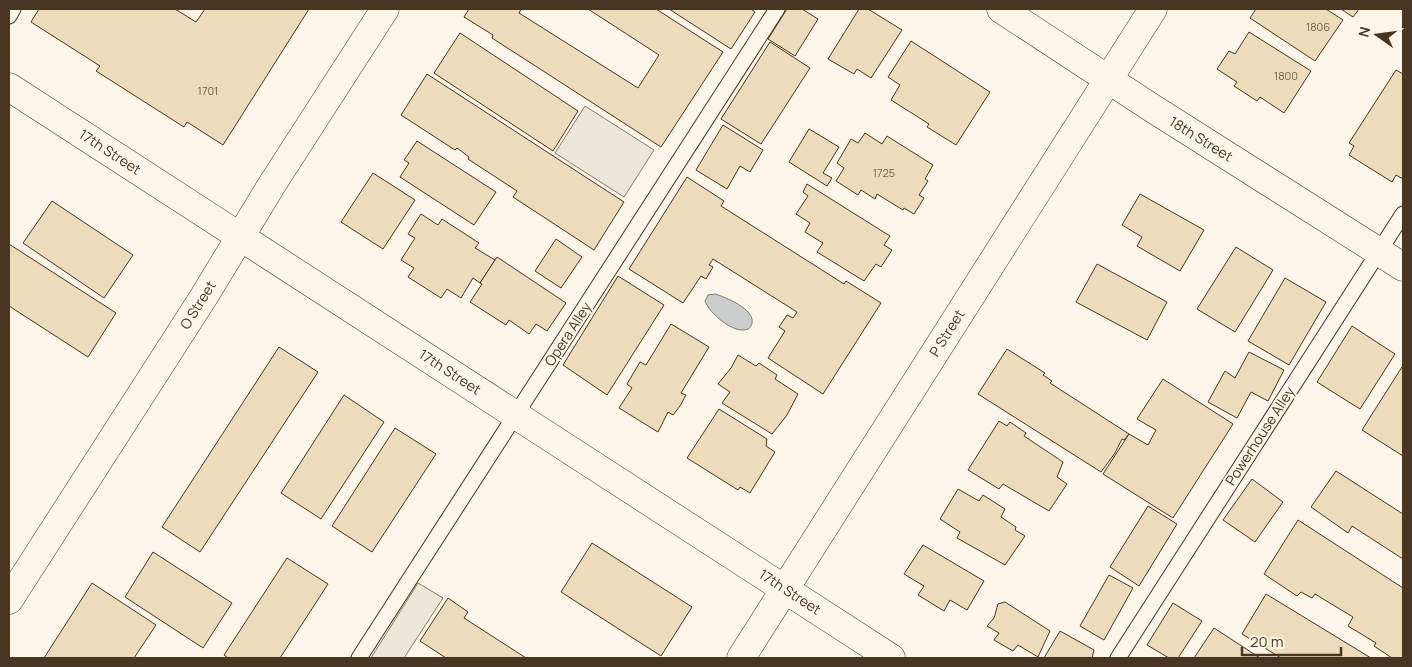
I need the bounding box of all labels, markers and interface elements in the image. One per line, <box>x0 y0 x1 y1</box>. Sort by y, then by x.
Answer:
north arrow <box>1352 10 1402 60</box>
house number: 1806 <box>1306 19 1330 34</box>
text: N <box>1353 25 1374 39</box>
house number: 1800 <box>1274 68 1298 83</box>
house number: 1701 <box>198 83 218 98</box>
street label: 18th Street <box>1166 112 1237 166</box>
street label: 17th Street <box>76 124 145 179</box>
house number: 1725 <box>873 165 895 180</box>
street label: O Street <box>175 276 220 333</box>
street label: Opera Alley <box>540 298 596 369</box>
street label: P Street <box>925 305 969 360</box>
street label: 17th Street <box>416 344 485 399</box>
street label: Powerhouse Alley <box>1221 382 1299 489</box>
street label: 17th Street <box>756 564 825 619</box>
scale bar <box>1242 624 1341 656</box>
text: 20 m <box>1250 631 1283 652</box>

